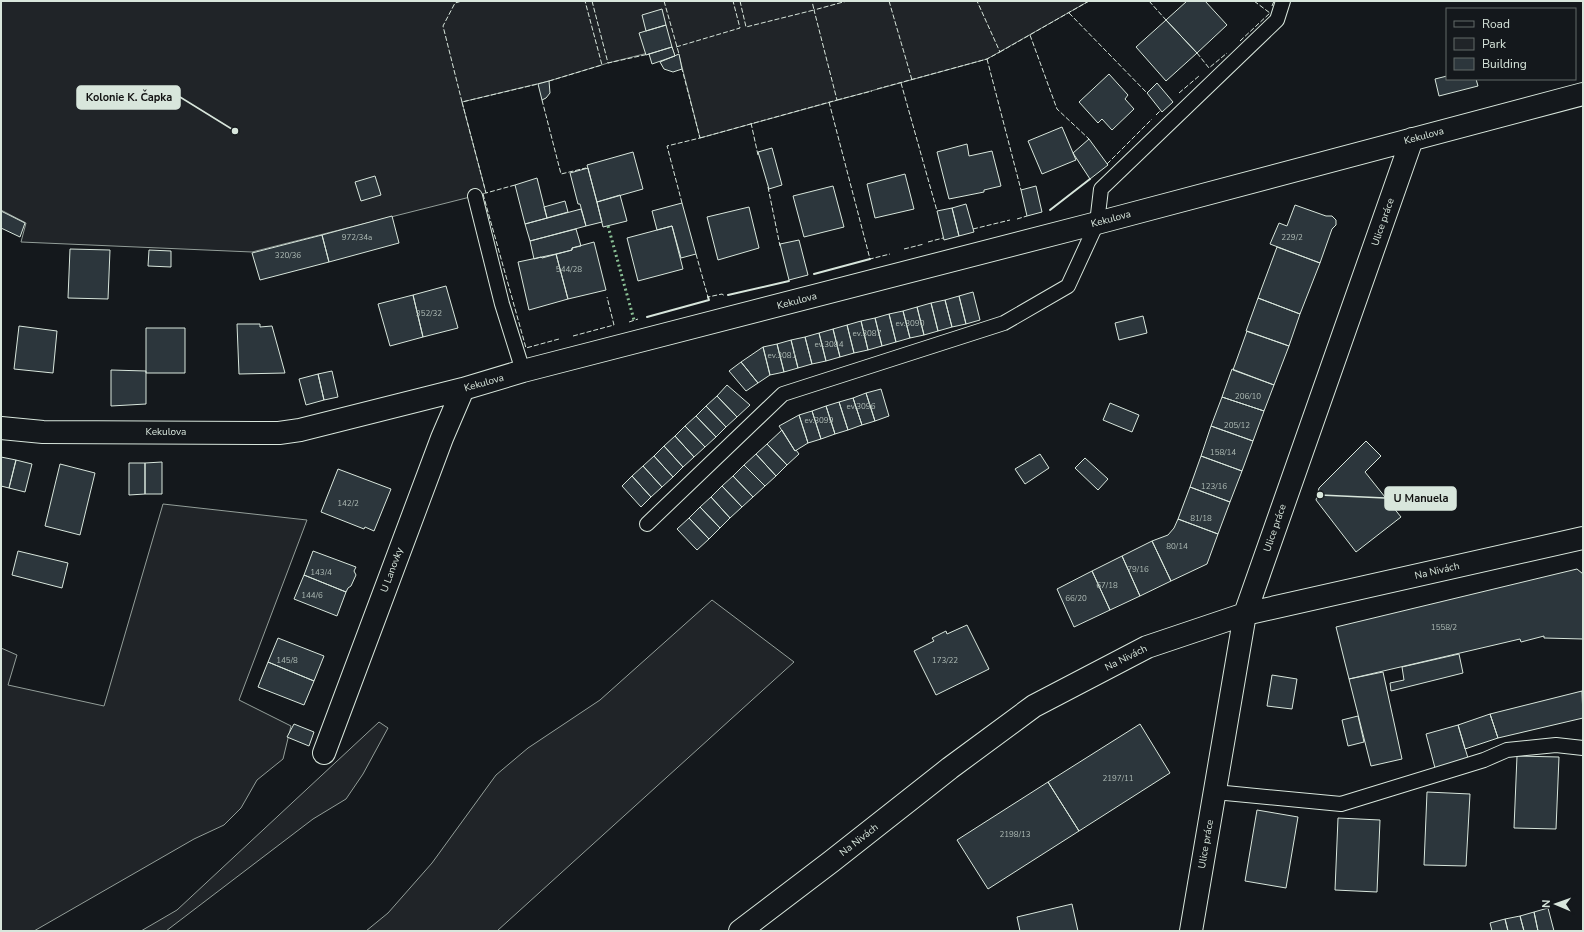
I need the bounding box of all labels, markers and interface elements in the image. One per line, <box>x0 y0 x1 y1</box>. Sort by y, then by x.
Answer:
legend <box>1446 8 1576 80</box>
text: Road <box>1482 16 1510 32</box>
text: Park <box>1482 36 1507 52</box>
text: Building <box>1482 56 1527 72</box>
callout: Kolonie K. Čapka <box>77 86 180 109</box>
text: Kolonie K. Čapka <box>86 89 172 105</box>
street label: Kekulova <box>1402 124 1446 148</box>
street label: Ulice práce <box>1368 196 1398 248</box>
street label: Kekulova <box>1089 207 1133 231</box>
house number: 972/34a <box>342 232 372 243</box>
house number: 229/2 <box>1281 232 1303 243</box>
house number: 320/36 <box>275 250 301 261</box>
house number: 544/28 <box>556 264 582 275</box>
street label: Kekulova <box>775 289 819 313</box>
house number: 352/32 <box>416 308 442 319</box>
house number: ev.3090 <box>896 318 925 329</box>
house number: ev.3087 <box>853 328 882 339</box>
house number: ev.3084 <box>815 339 844 350</box>
house number: ev.3081 <box>768 350 797 361</box>
street label: Kekulova <box>462 371 506 395</box>
house number: 206/10 <box>1235 391 1261 402</box>
house number: ev.3096 <box>847 401 876 412</box>
house number: ev.3099 <box>805 415 834 426</box>
house number: 205/12 <box>1224 420 1250 431</box>
street label: Kekulova <box>146 425 186 439</box>
house number: 158/14 <box>1210 447 1236 458</box>
house number: 123/16 <box>1201 481 1227 492</box>
callout: U Manuela <box>1385 487 1456 510</box>
text: U Manuela <box>1394 491 1448 506</box>
house number: 142/2 <box>337 498 359 509</box>
street label: Ulice práce <box>1260 502 1290 554</box>
house number: 81/18 <box>1190 513 1212 524</box>
house number: 80/14 <box>1166 541 1188 552</box>
street label: U Lanovky <box>377 545 407 594</box>
street label: Na Nivách <box>1413 559 1461 583</box>
house number: 79/16 <box>1127 564 1149 575</box>
house number: 143/4 <box>310 567 332 578</box>
house number: 67/18 <box>1096 580 1118 591</box>
house number: 144/6 <box>301 590 323 601</box>
house number: 66/20 <box>1065 593 1087 604</box>
house number: 1558/2 <box>1431 622 1457 633</box>
street label: Na Nivách <box>1102 641 1150 675</box>
house number: 145/8 <box>276 655 298 666</box>
house number: 173/22 <box>932 655 958 666</box>
house number: 2197/11 <box>1102 773 1134 784</box>
street label: Ulice práce <box>1195 818 1217 870</box>
street label: Na Nivách <box>837 820 881 860</box>
house number: 2198/13 <box>999 829 1031 840</box>
north arrow <box>1536 884 1576 924</box>
text: N <box>1539 899 1554 908</box>

